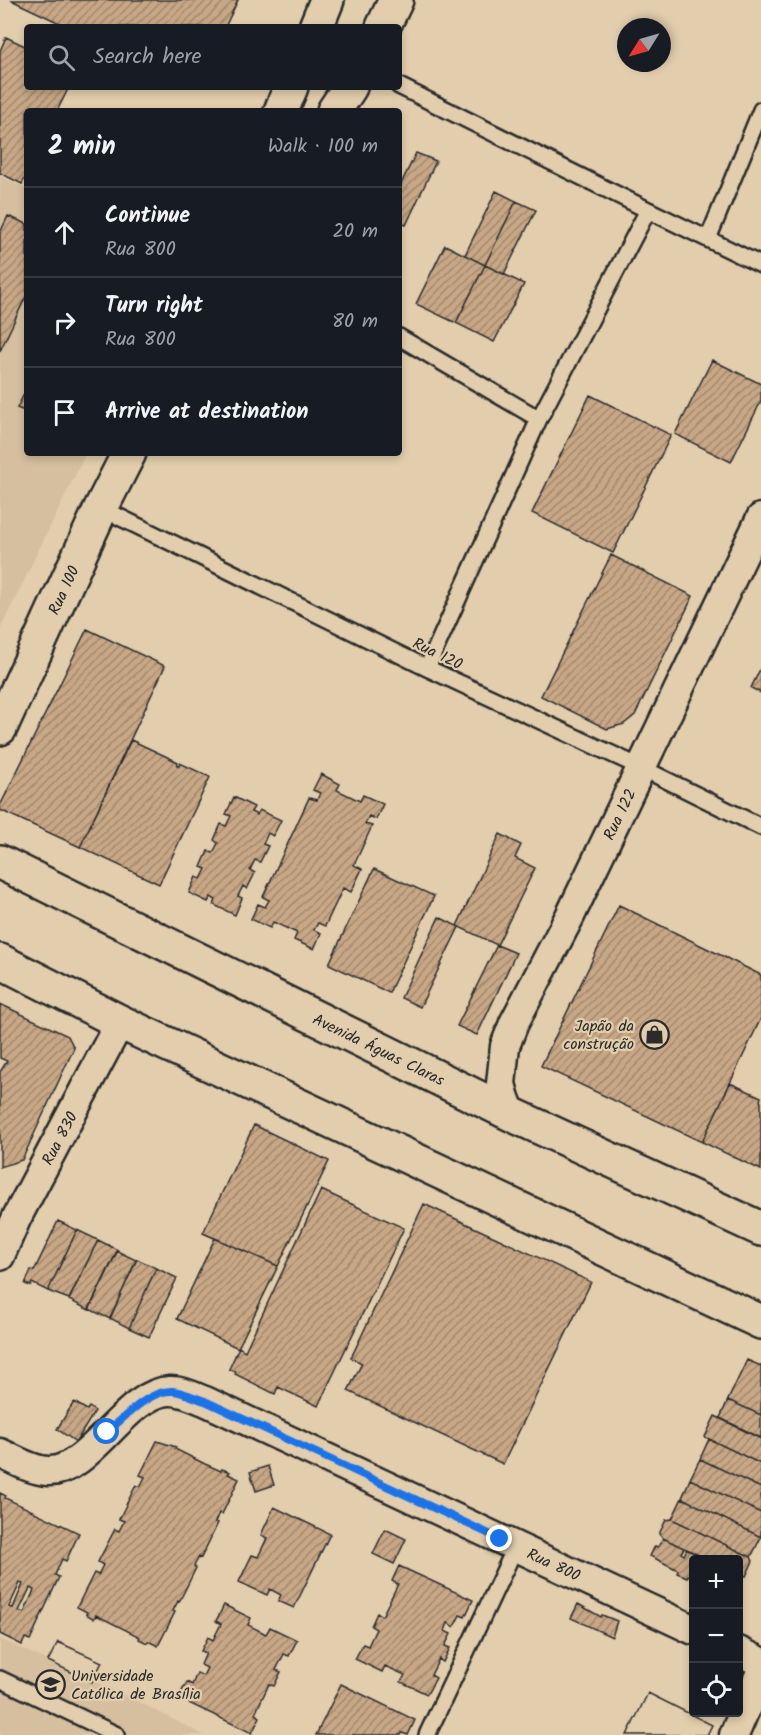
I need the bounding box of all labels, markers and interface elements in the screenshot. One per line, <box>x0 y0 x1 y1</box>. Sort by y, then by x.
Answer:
north arrow <box>617 18 671 72</box>
search box <box>24 24 402 90</box>
text: Search here <box>93 40 201 75</box>
icon: search <box>45 41 78 74</box>
text: 2 min <box>48 126 116 168</box>
text: Walk · 100 m <box>268 131 378 163</box>
text: Continue <box>105 199 190 234</box>
icon: ahead <box>48 216 81 249</box>
text: 20 m <box>332 216 378 248</box>
text: Rua 800 <box>105 234 176 266</box>
text: Turn right <box>105 289 203 324</box>
icon: right <box>48 306 81 339</box>
text: 80 m <box>332 306 378 338</box>
text: Rua 800 <box>105 324 176 356</box>
text: Arrive at destination <box>105 395 308 430</box>
icon: arrive <box>48 396 81 429</box>
street label: Rua 100 <box>42 562 87 619</box>
street label: Rua 120 <box>408 631 467 677</box>
street label: Rua 122 <box>597 785 644 845</box>
street label: Avenida Águas Claras <box>308 1007 449 1093</box>
place label: Japão da construção <box>563 1014 634 1057</box>
shop icon: Japão da construção <box>639 1018 671 1050</box>
street label: Rua 830 <box>36 1107 85 1170</box>
route start <box>93 1418 119 1444</box>
route end <box>486 1525 512 1551</box>
street label: Rua 800 <box>522 1542 584 1589</box>
map controls <box>689 1555 743 1717</box>
button: + <box>689 1555 743 1609</box>
button: − <box>689 1609 743 1663</box>
button: locate <box>689 1663 743 1717</box>
place label: Universidade Católica de Brasília <box>71 1664 201 1707</box>
school or university icon: Universidade Católica de Brasília <box>34 1668 66 1700</box>

